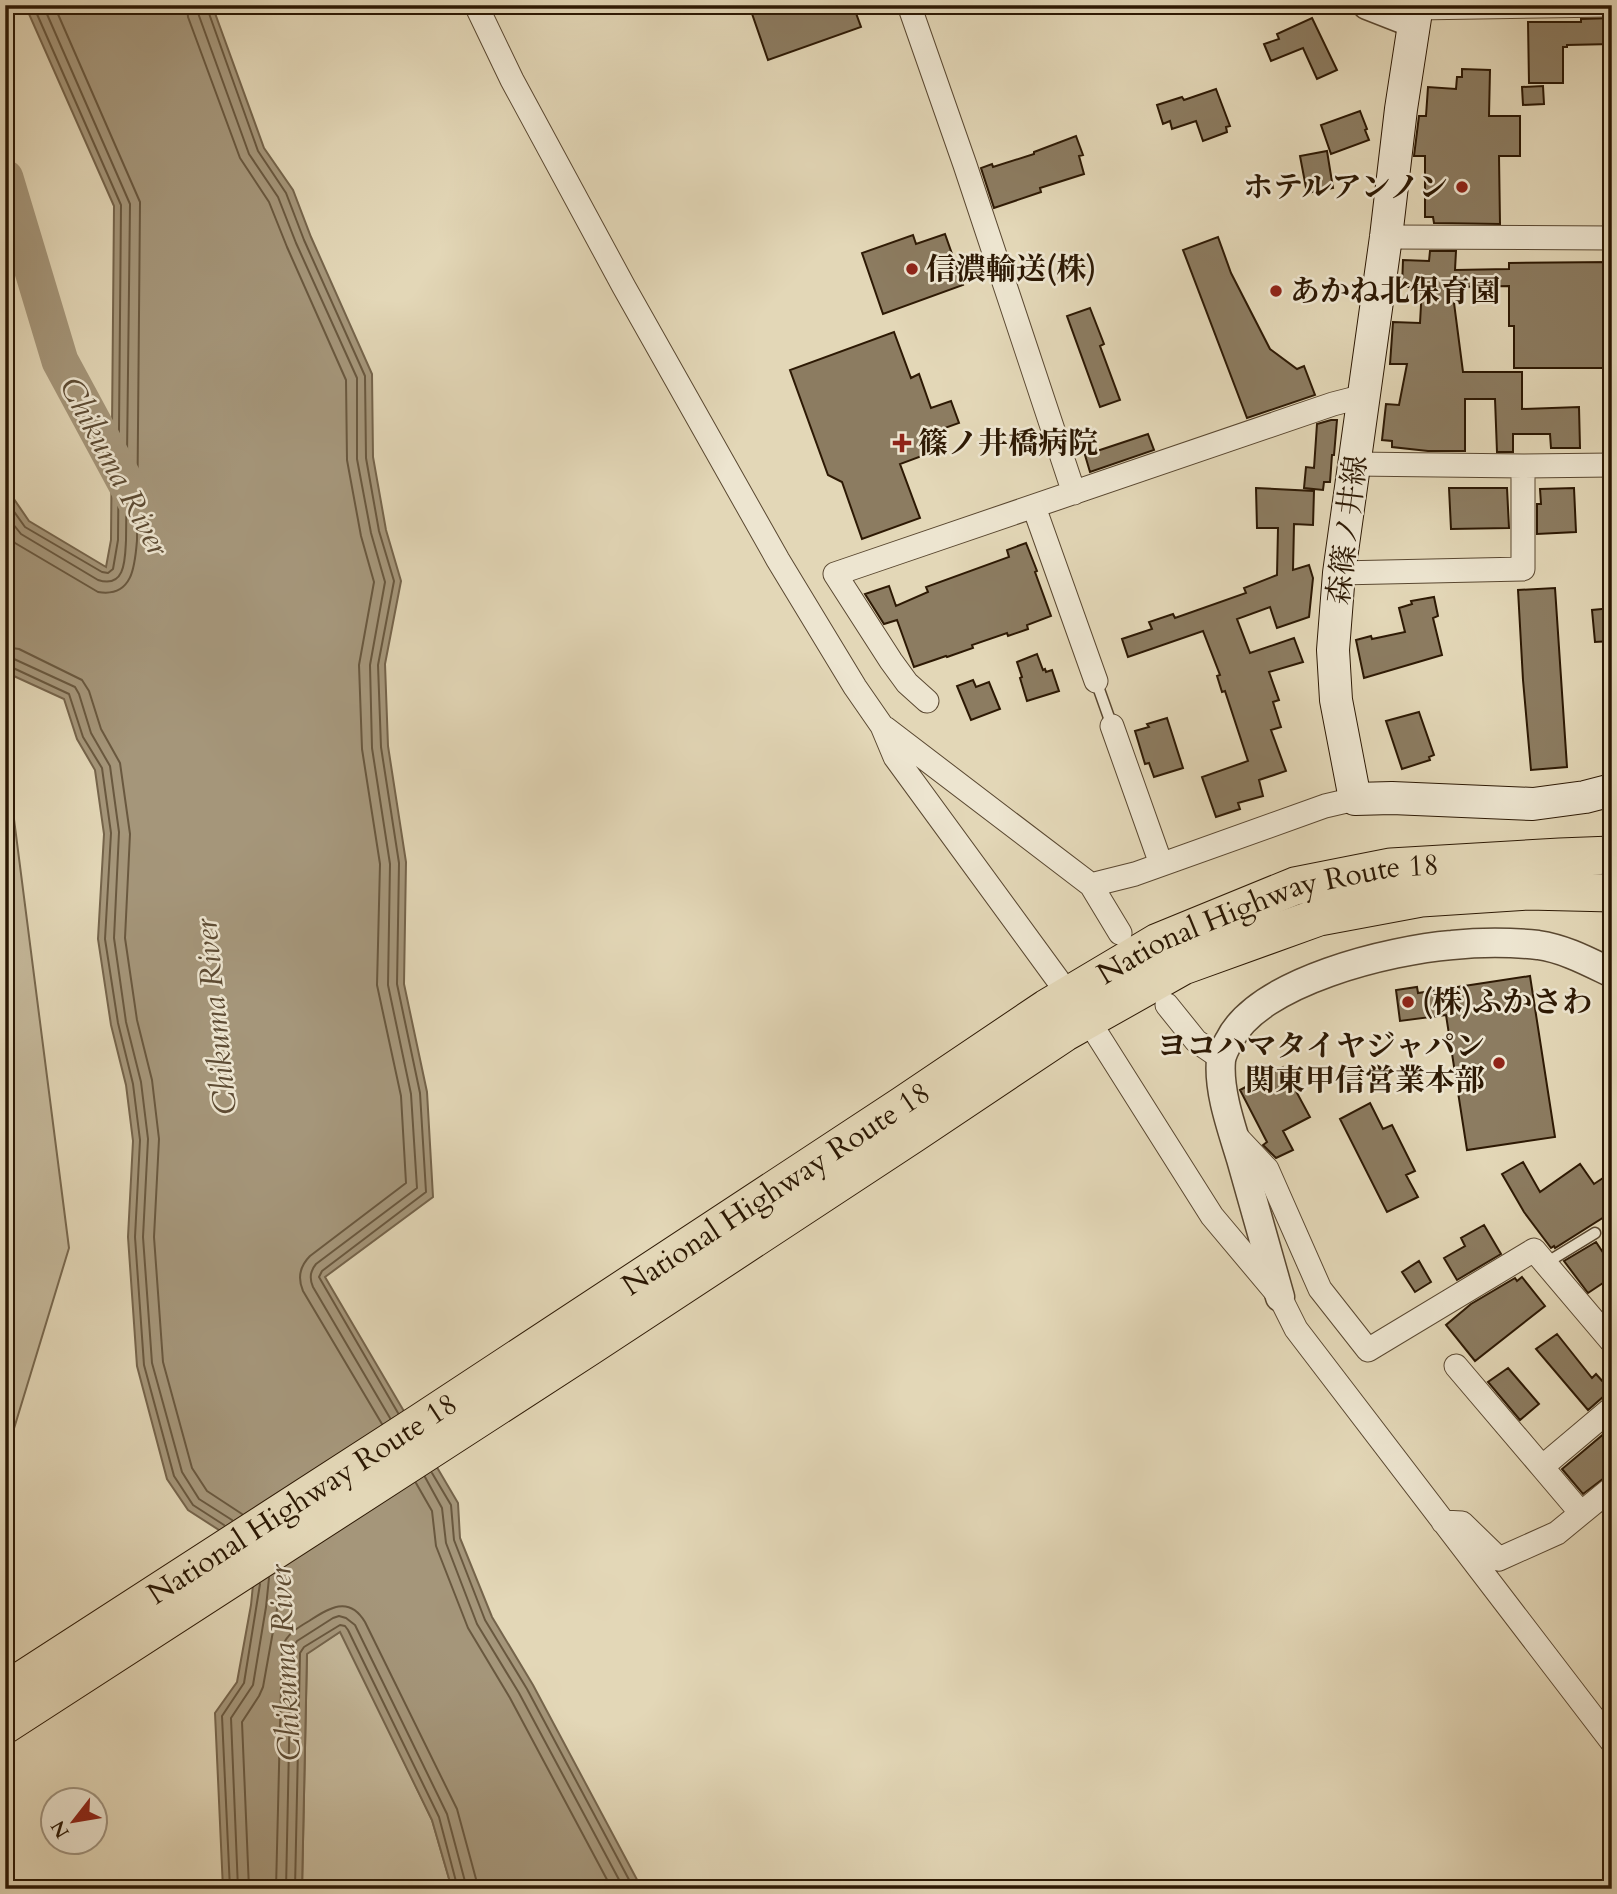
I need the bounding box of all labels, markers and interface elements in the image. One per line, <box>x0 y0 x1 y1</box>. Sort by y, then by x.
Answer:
place label: ホテルアンノン <box>1243 167 1448 208</box>
marker: ホテルアンノン <box>1454 179 1470 195</box>
place label: 信濃輸送(株) <box>926 249 1096 290</box>
marker: 信濃輸送(株) <box>904 261 920 277</box>
place label: あかね北保育園 <box>1290 271 1500 312</box>
marker: あかね北保育園 <box>1268 283 1284 299</box>
water label: Chikuma River <box>48 369 180 565</box>
place label: 篠ノ井橋病院 <box>918 423 1098 464</box>
marker: 篠ノ井橋病院 <box>892 433 912 453</box>
street label: 森篠ノ井線 <box>1318 453 1377 607</box>
street label: National Highway Route 18 <box>1089 844 1440 995</box>
water label: Chikuma River <box>184 915 248 1117</box>
place label: (株)ふかさわ <box>1422 982 1592 1023</box>
marker: (株)ふかさわ <box>1400 994 1416 1010</box>
place label: ヨコハマタイヤジャパン 関東甲信営業本部 <box>1157 1026 1485 1101</box>
marker: ヨコハマタイヤジャパン 関東甲信営業本部 <box>1491 1055 1507 1071</box>
street label: National Highway Route 18 <box>614 1072 938 1306</box>
street label: National Highway Route 18 <box>140 1384 465 1615</box>
water label: Chikuma River <box>258 1562 312 1762</box>
north arrow <box>38 1786 108 1856</box>
text: N <box>45 1815 76 1843</box>

